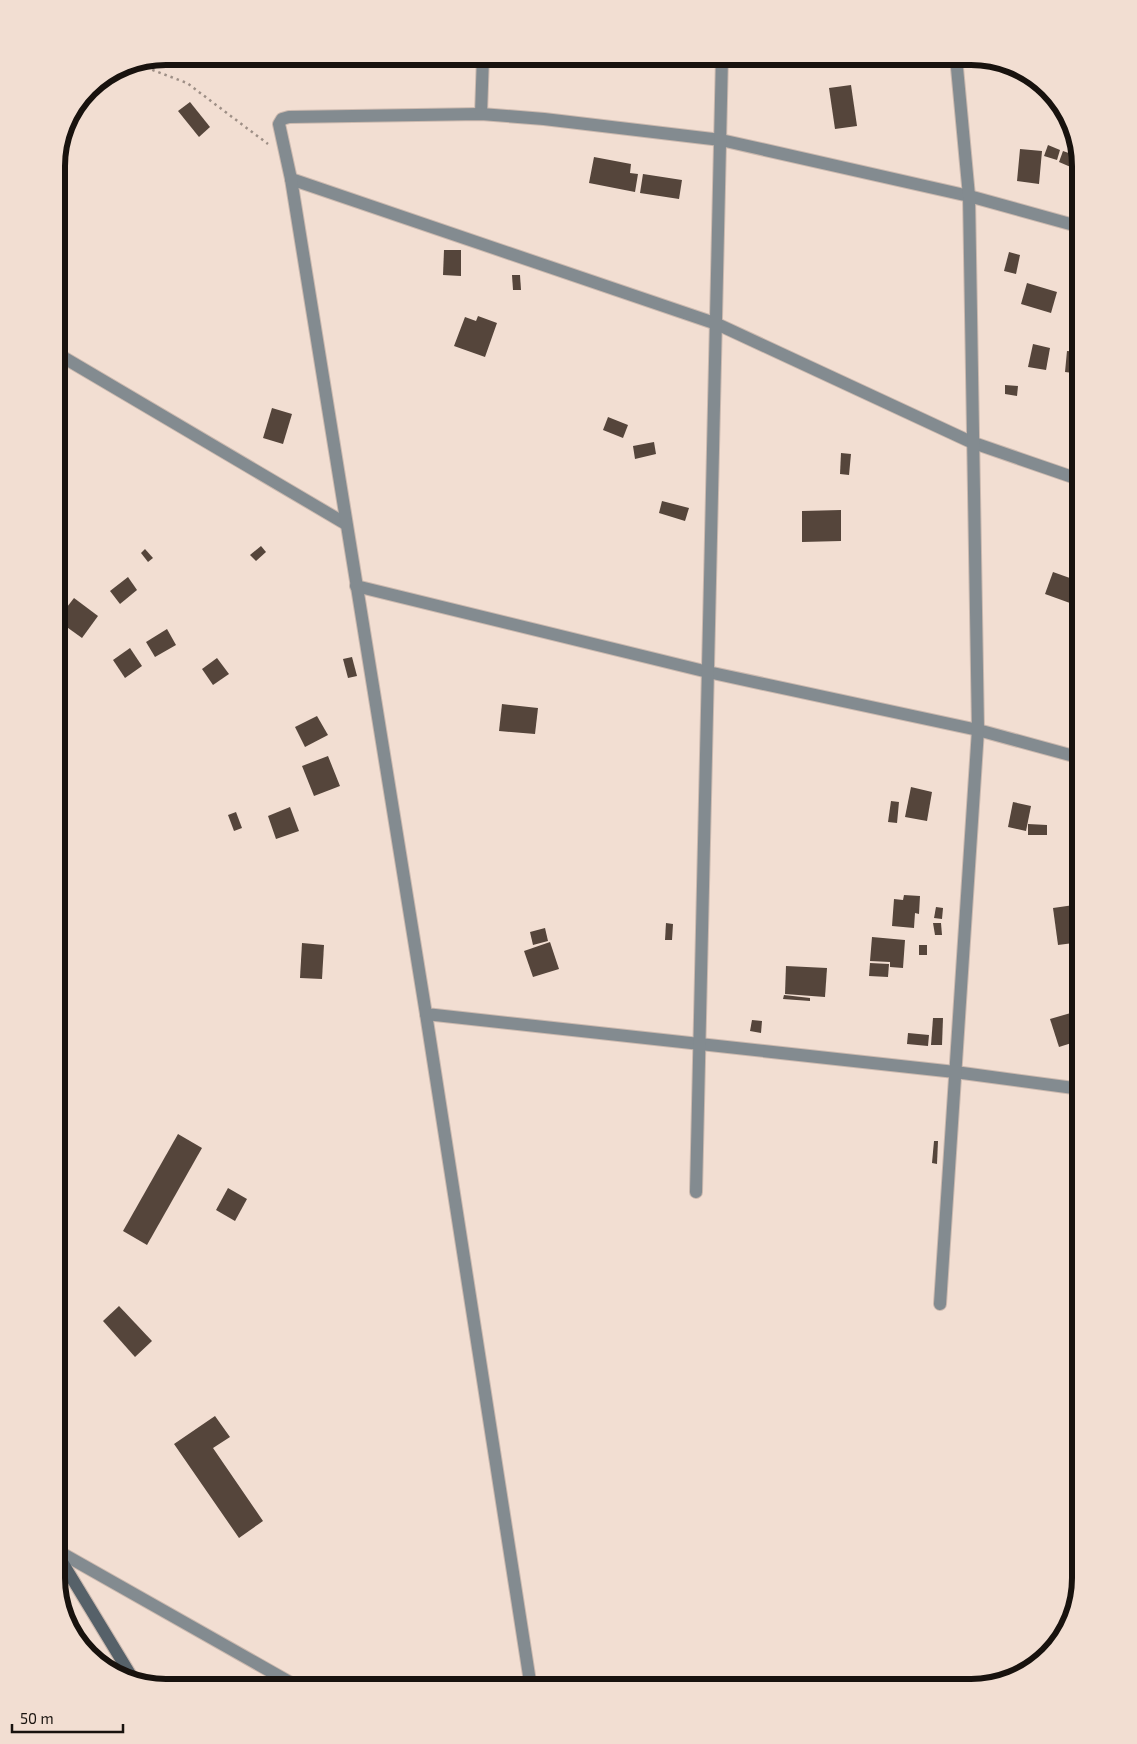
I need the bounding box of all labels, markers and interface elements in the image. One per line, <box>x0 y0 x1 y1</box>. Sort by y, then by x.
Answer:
scale bar <box>12 1702 124 1734</box>
text: 50 m <box>20 1709 54 1727</box>

